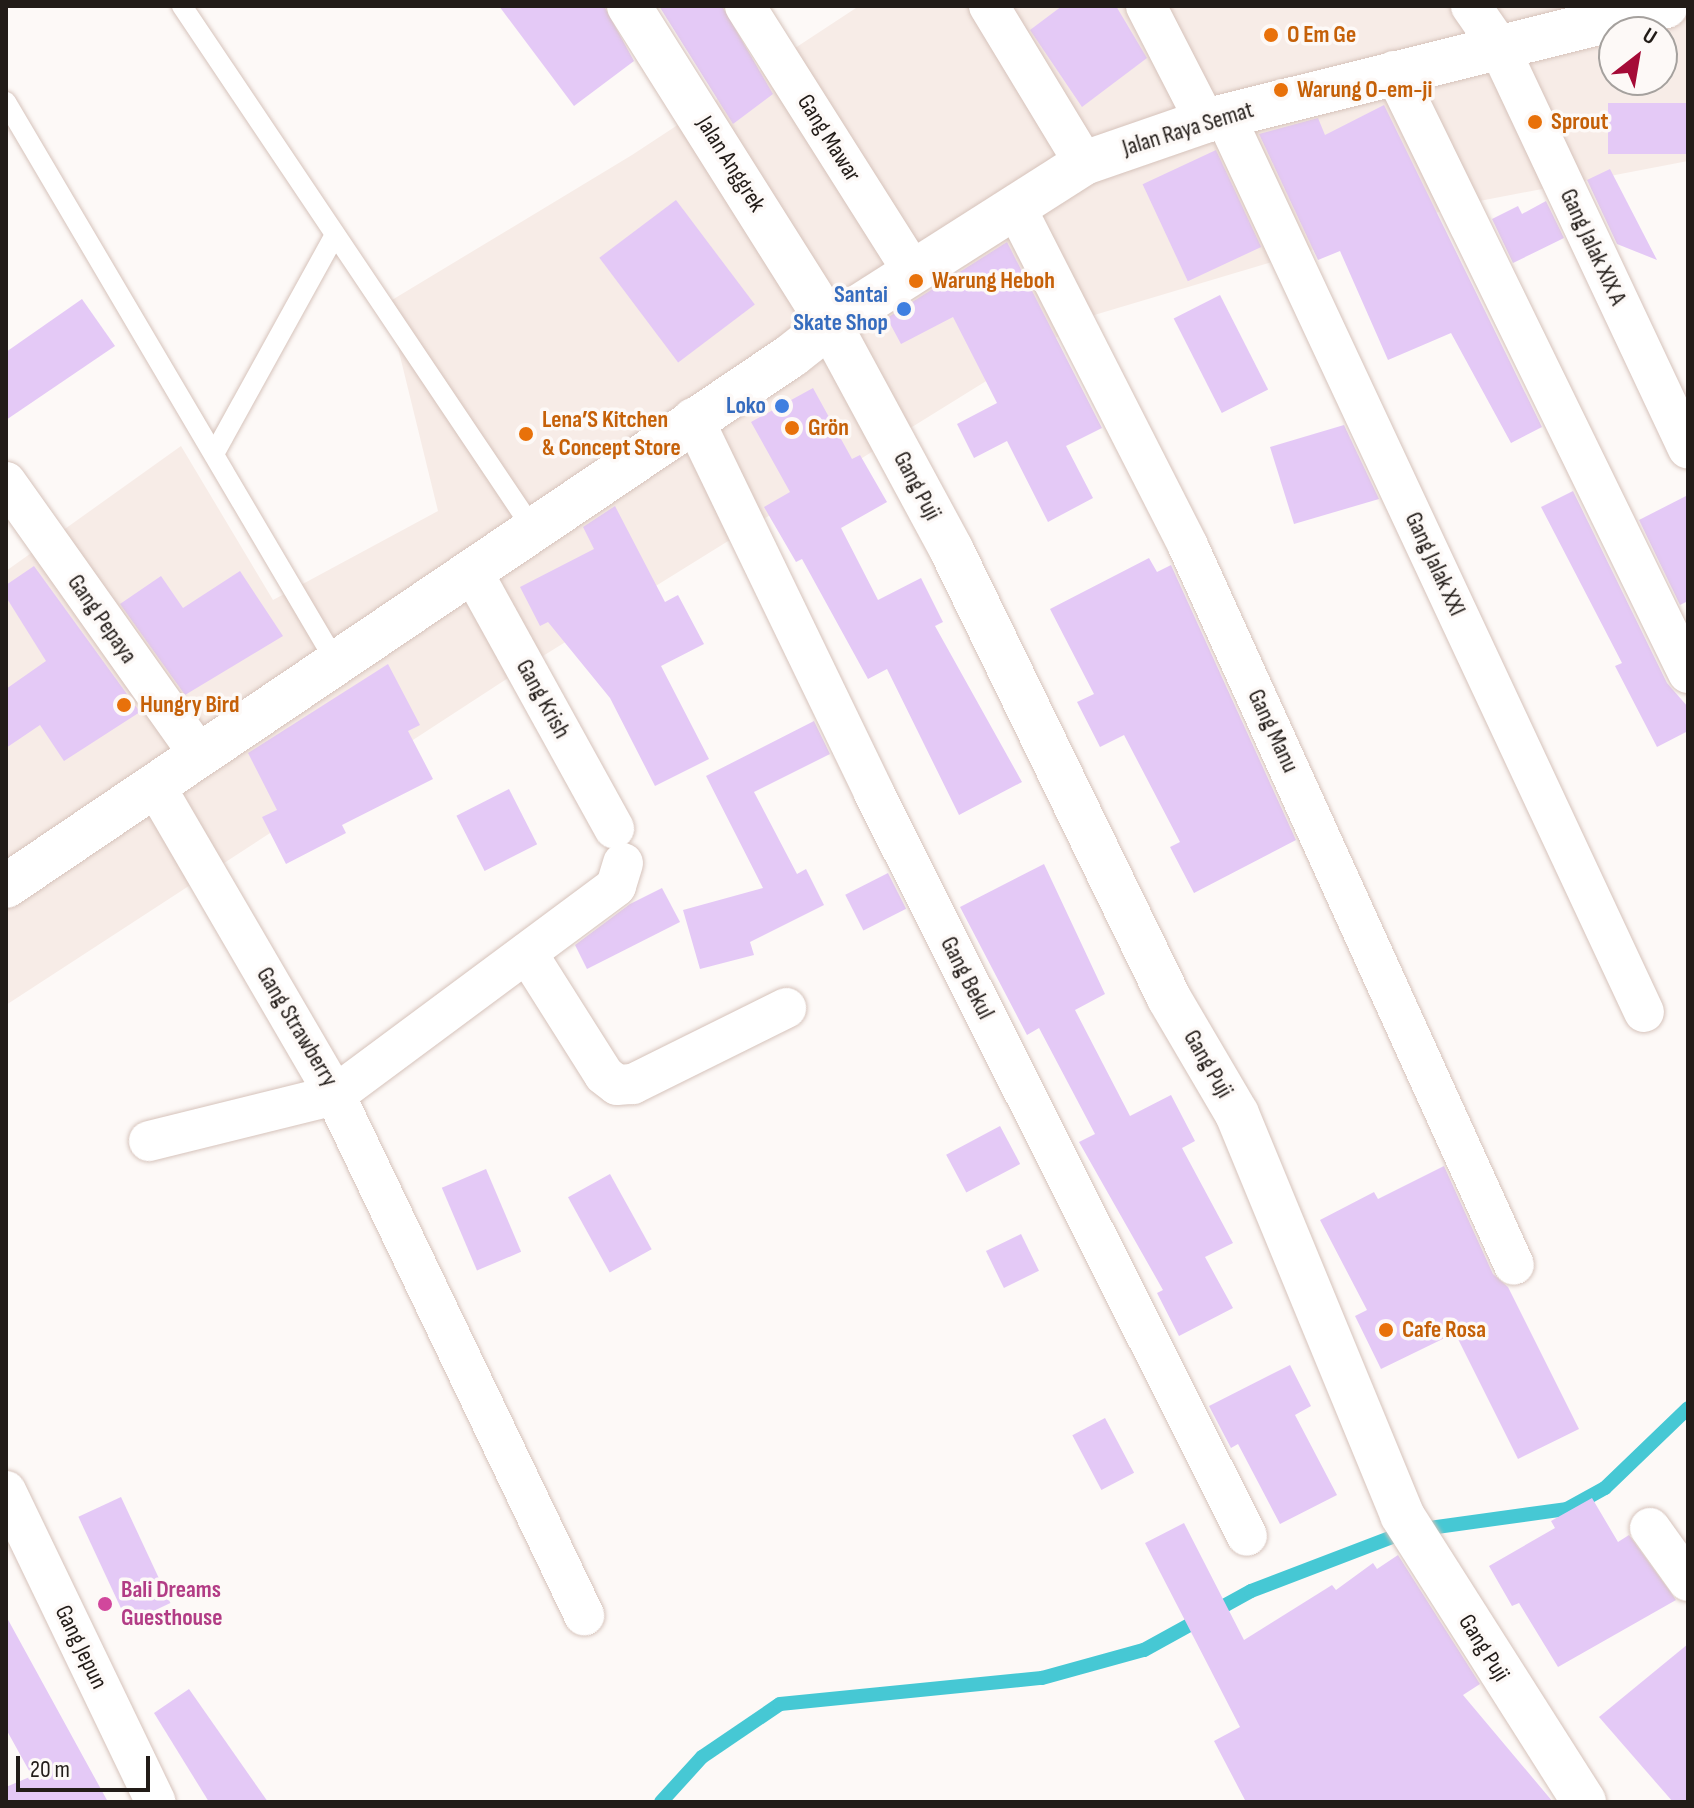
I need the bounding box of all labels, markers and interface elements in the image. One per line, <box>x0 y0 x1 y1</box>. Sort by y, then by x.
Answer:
north arrow <box>1598 16 1678 96</box>
place label: O Em Ge <box>1287 21 1356 49</box>
text: U <box>1638 22 1661 51</box>
marker: O Em Ge <box>1262 26 1280 44</box>
place label: Warung O-em-ji <box>1297 76 1432 104</box>
marker: Warung O-em-ji <box>1272 81 1290 99</box>
street label: Gang Mawar <box>791 89 867 187</box>
street label: Jalan Raya Semat <box>1119 95 1257 163</box>
place label: Sprout <box>1551 108 1608 136</box>
street label: Jalan Anggrek <box>690 111 772 217</box>
marker: Sprout <box>1526 113 1544 131</box>
street label: Gang Jalak XIX A <box>1554 184 1632 310</box>
place label: Warung Heboh <box>932 267 1055 295</box>
marker: Warung Heboh <box>907 272 925 290</box>
place label: Santai Skate Shop <box>793 281 888 337</box>
marker: Santai Skate Shop <box>895 300 913 318</box>
place label: Loko <box>726 392 766 420</box>
marker: Loko <box>773 397 791 415</box>
place label: Lena’S Kitchen & Concept Store <box>542 406 681 462</box>
place label: Grön <box>808 414 849 442</box>
marker: Grön <box>783 419 801 437</box>
marker: Lena’S Kitchen & Concept Store <box>517 425 535 443</box>
street label: Gang Puji <box>887 447 947 525</box>
street label: Gang Jalak XXI <box>1398 508 1472 620</box>
street label: Gang Pepaya <box>61 569 143 669</box>
street label: Gang Krish <box>510 655 576 743</box>
street label: Gang Manu <box>1241 685 1305 777</box>
place label: Hungry Bird <box>140 691 239 719</box>
marker: Hungry Bird <box>115 696 133 714</box>
street label: Gang Bekul <box>934 932 1000 1024</box>
street label: Gang Strawberry <box>250 962 344 1092</box>
street label: Gang Puji <box>1177 1025 1239 1103</box>
place label: Cafe Rosa <box>1402 1316 1486 1344</box>
marker: Cafe Rosa <box>1377 1321 1395 1339</box>
place label: Bali Dreams Guesthouse <box>121 1576 223 1632</box>
marker: Bali Dreams Guesthouse <box>96 1595 114 1613</box>
street label: Gang Jepun <box>48 1600 114 1694</box>
street label: Gang Puji <box>1452 1609 1516 1687</box>
scale bar <box>20 1740 154 1790</box>
text: 20 m <box>30 1755 70 1784</box>

